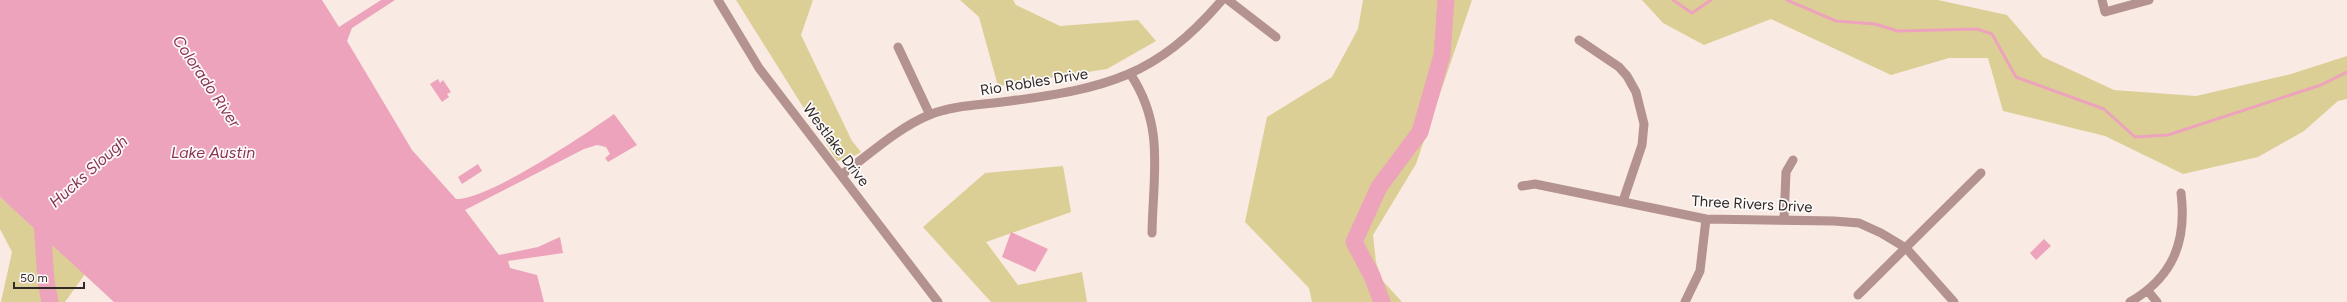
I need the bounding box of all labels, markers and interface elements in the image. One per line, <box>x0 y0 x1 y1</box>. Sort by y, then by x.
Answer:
water label: Colorado River <box>169 32 245 132</box>
street label: Rio Robles Drive <box>979 65 1089 99</box>
street label: Westlake Drive <box>799 100 873 190</box>
water label: Hucks Slough <box>45 131 131 211</box>
water label: Lake Austin <box>171 143 255 162</box>
street label: Three Rivers Drive <box>1691 192 1813 216</box>
scale bar <box>14 264 84 290</box>
text: 50 m <box>20 271 48 285</box>

